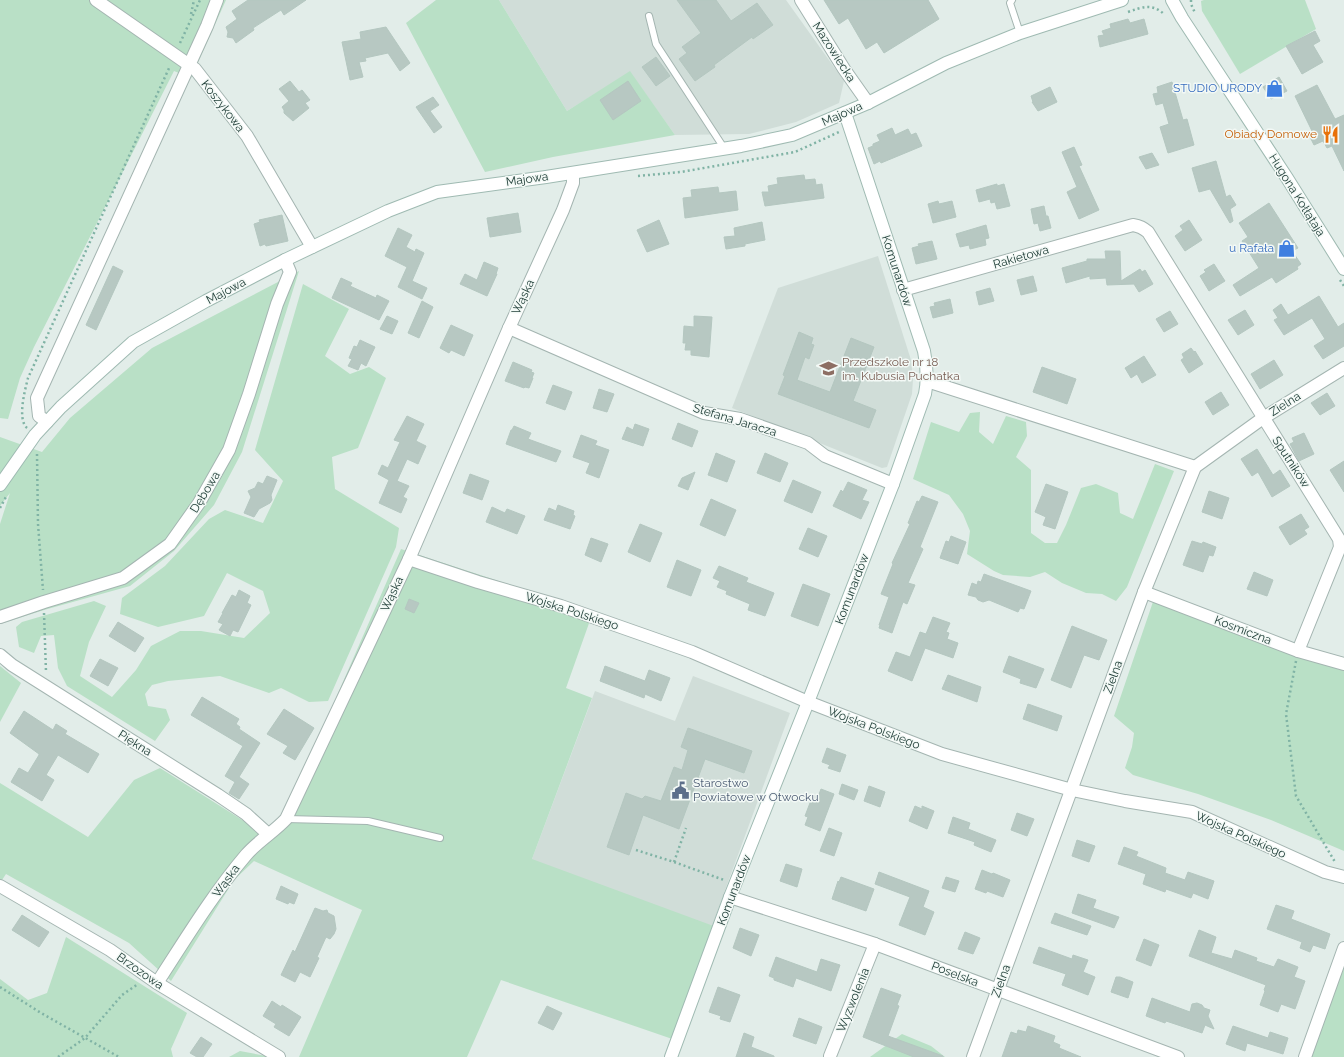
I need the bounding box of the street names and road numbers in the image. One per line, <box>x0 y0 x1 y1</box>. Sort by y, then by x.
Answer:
street label: Mazowiecka <box>809 19 859 85</box>
street label: Koszykowa <box>198 77 248 135</box>
street label: Majowa <box>820 99 864 129</box>
street label: Hugona Kołłątaja <box>1266 151 1328 239</box>
street label: Majowa <box>505 169 549 189</box>
street label: Komunardów <box>879 233 915 309</box>
street label: Rakietowa <box>992 242 1050 272</box>
street label: Majowa <box>204 275 248 307</box>
street label: Wąska <box>509 277 537 317</box>
street label: Zielna <box>1267 389 1303 419</box>
street label: Stefana Jaracza <box>691 401 779 439</box>
street label: Sputników <box>1269 434 1313 490</box>
street label: Dębowa <box>187 469 223 515</box>
street label: Komunardów <box>832 552 872 626</box>
street label: Wąska <box>378 574 406 614</box>
street label: Wojska Polskiego <box>523 589 621 633</box>
street label: Kosmiczna <box>1213 613 1273 647</box>
street label: Zielna <box>1101 659 1125 695</box>
street label: Wojska Polskiego <box>826 704 922 752</box>
street label: Piękna <box>116 727 154 759</box>
street label: Wojska Polskiego <box>1194 809 1288 861</box>
street label: Komunardów <box>714 853 754 927</box>
street label: Wąska <box>209 862 243 900</box>
street label: Brzozowa <box>114 950 166 992</box>
street label: Poselska <box>929 959 981 989</box>
street label: Zielna <box>989 963 1013 999</box>
street label: Wyzwolenia <box>834 966 872 1034</box>

